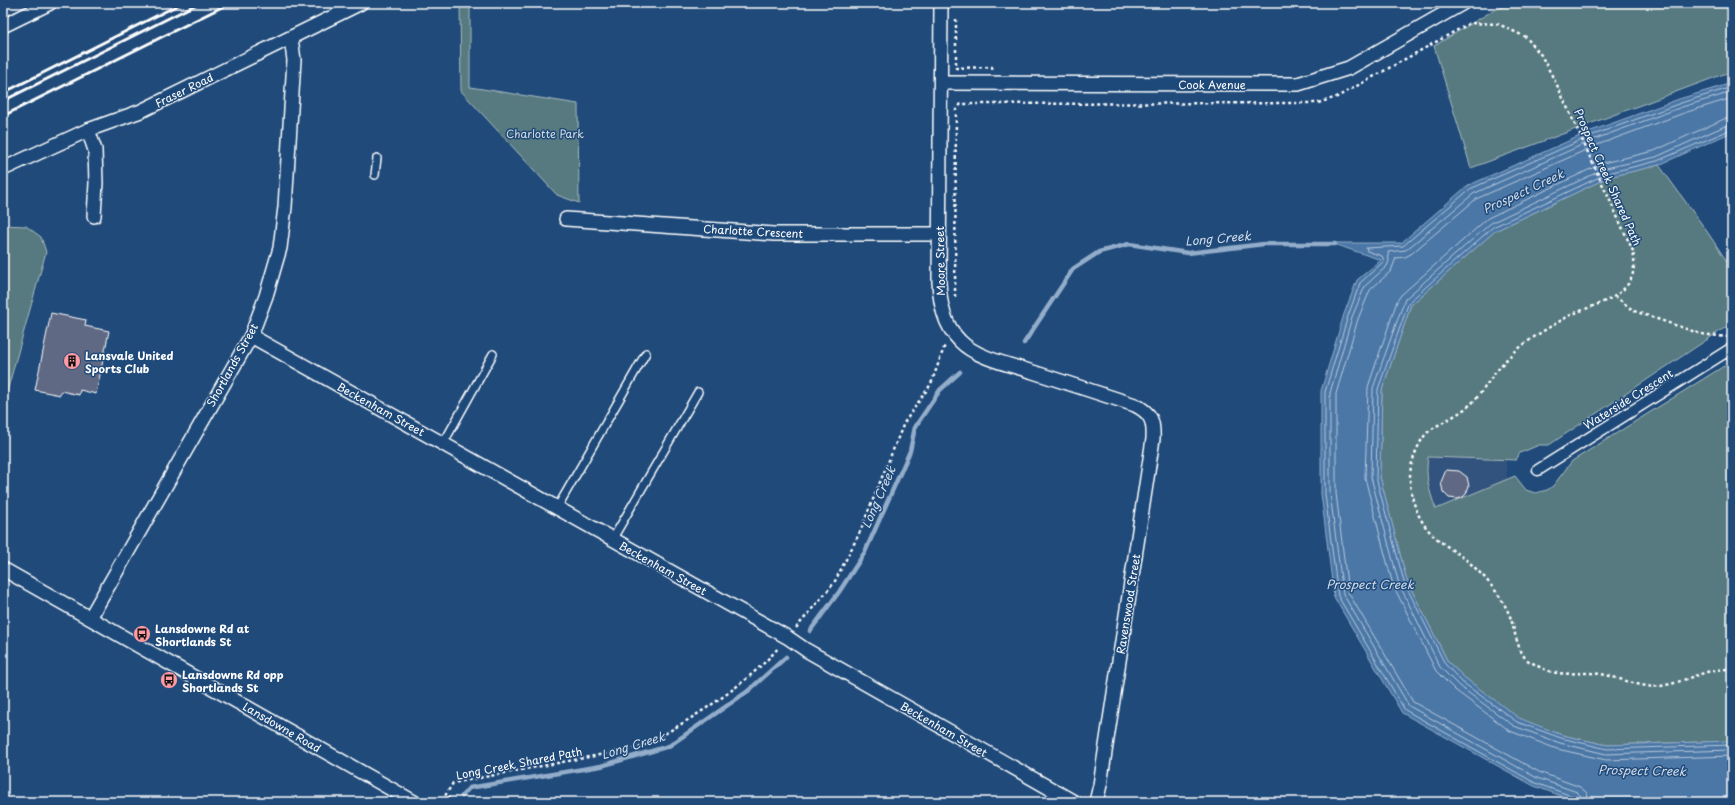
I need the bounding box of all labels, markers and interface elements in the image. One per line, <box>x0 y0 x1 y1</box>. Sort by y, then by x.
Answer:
street label: Fraser Road <box>152 69 216 111</box>
street label: Cook Avenue <box>1178 76 1246 93</box>
street label: Prospect Creek Shared Path <box>1570 106 1646 248</box>
park label: Charlotte Park <box>506 125 584 142</box>
water label: Prospect Creek <box>1479 164 1567 218</box>
street label: Charlotte Crescent <box>703 220 804 242</box>
street label: Moore Street <box>931 226 949 296</box>
water label: Long Creek <box>1184 226 1252 250</box>
street label: Shortlands Street <box>202 320 262 410</box>
place label: Lansvale United Sports Club <box>85 347 174 377</box>
building icon: Lansvale United Sports Club <box>62 351 82 371</box>
street label: Waterside Crescent <box>1580 364 1677 433</box>
street label: Beckenham Street <box>334 378 428 440</box>
water label: Long Creek <box>856 463 900 531</box>
street label: Beckenham Street <box>616 537 710 599</box>
street label: Ravenswood Street <box>1112 552 1144 655</box>
water label: Prospect Creek <box>1326 575 1415 593</box>
place label: Lansdowne Rd at Shortlands St <box>155 620 249 650</box>
bus stop icon: Lansdowne Rd at Shortlands St <box>132 624 152 644</box>
place label: Lansdowne Rd opp Shortlands St <box>182 666 284 696</box>
bus stop icon: Lansdowne Rd opp Shortlands St <box>159 670 179 690</box>
street label: Beckenham Street <box>897 697 991 761</box>
street label: Lansdowne Road <box>240 698 324 756</box>
water label: Long Creek <box>599 727 668 763</box>
street label: Long Creek Shared Path <box>455 742 583 784</box>
water label: Prospect Creek <box>1598 760 1687 780</box>

